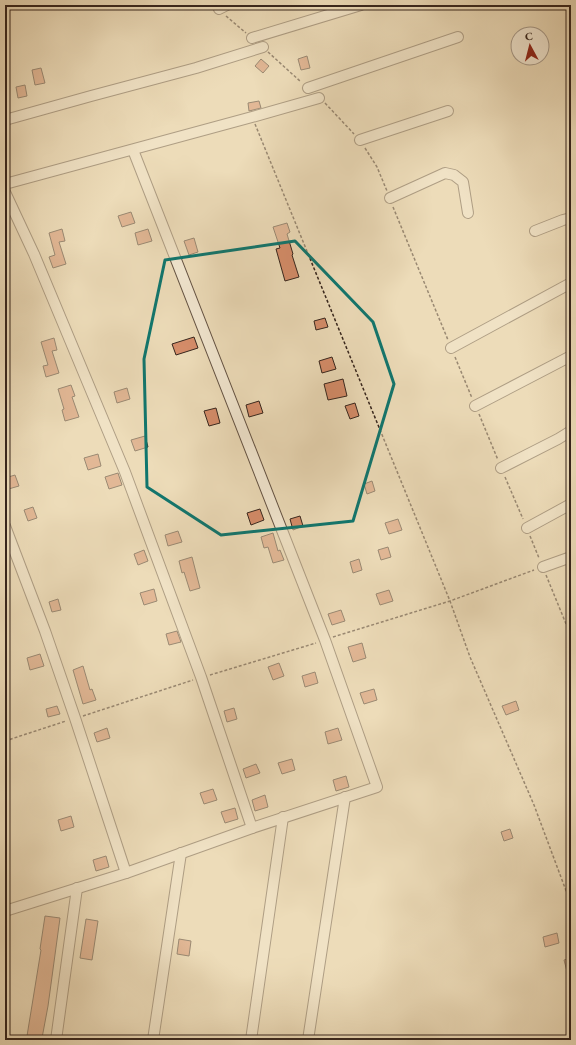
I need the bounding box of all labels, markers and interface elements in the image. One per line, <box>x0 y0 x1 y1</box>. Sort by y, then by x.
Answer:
north arrow <box>510 26 550 66</box>
text: С <box>524 29 534 43</box>

